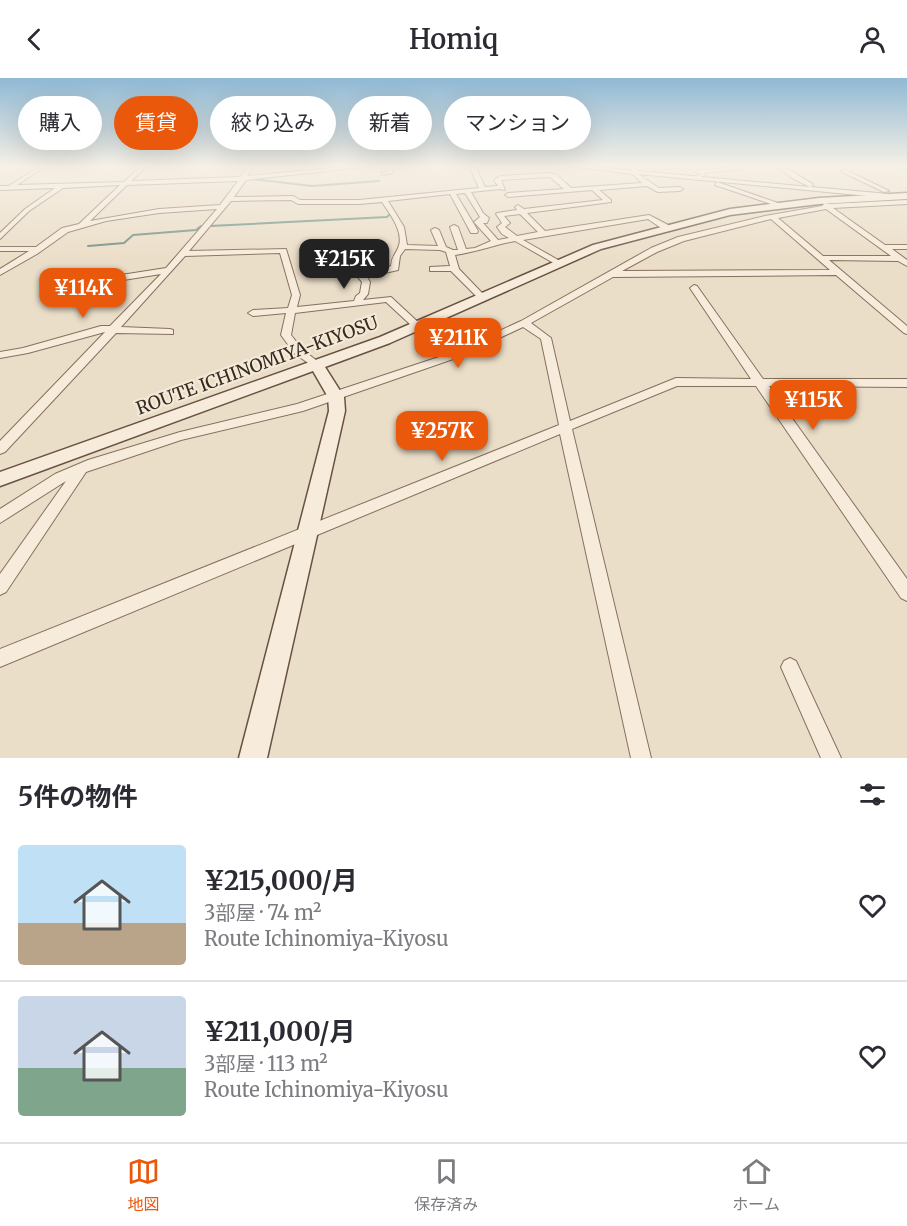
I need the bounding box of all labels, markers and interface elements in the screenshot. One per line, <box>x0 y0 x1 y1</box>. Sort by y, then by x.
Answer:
text: Homiq <box>409 22 498 56</box>
icon: back <box>18 23 51 56</box>
icon: person <box>856 23 889 56</box>
chip: 購入 <box>18 96 102 150</box>
chip: 賃貸 <box>114 96 198 150</box>
chip: 絞り込み <box>210 96 336 150</box>
chip: 新着 <box>348 96 432 150</box>
chip: マンション <box>444 96 591 150</box>
pin: ¥215K <box>302 239 386 290</box>
text: ¥215K <box>313 246 375 271</box>
pin: ¥114K <box>41 268 125 319</box>
text: ¥114K <box>53 275 113 300</box>
street label: ROUTE ICHINOMIYA-KIYOSU <box>133 310 382 420</box>
pin: ¥211K <box>416 318 500 369</box>
text: ¥211K <box>428 325 488 350</box>
pin: ¥115K <box>771 380 855 431</box>
text: ¥115K <box>784 387 843 412</box>
pin: ¥257K <box>400 411 484 462</box>
text: ¥257K <box>410 418 474 443</box>
icon: filters <box>856 778 889 811</box>
text: 5件の物件 <box>18 780 137 813</box>
text: ¥215,000/月 <box>204 864 358 897</box>
icon: home <box>66 869 138 941</box>
icon: heart <box>856 889 889 922</box>
text: 3部屋 · 74 m² <box>204 900 321 925</box>
text: Route Ichinomiya-Kiyosu <box>204 926 449 951</box>
text: ¥211,000/月 <box>204 1015 356 1048</box>
icon: home <box>66 1020 138 1092</box>
icon: heart <box>856 1040 889 1073</box>
text: 3部屋 · 113 m² <box>204 1051 328 1076</box>
text: Route Ichinomiya-Kiyosu <box>204 1077 449 1102</box>
tab: 地図 <box>127 1155 160 1215</box>
tab: 保存済み <box>414 1155 478 1215</box>
tab: ホーム <box>732 1155 780 1215</box>

